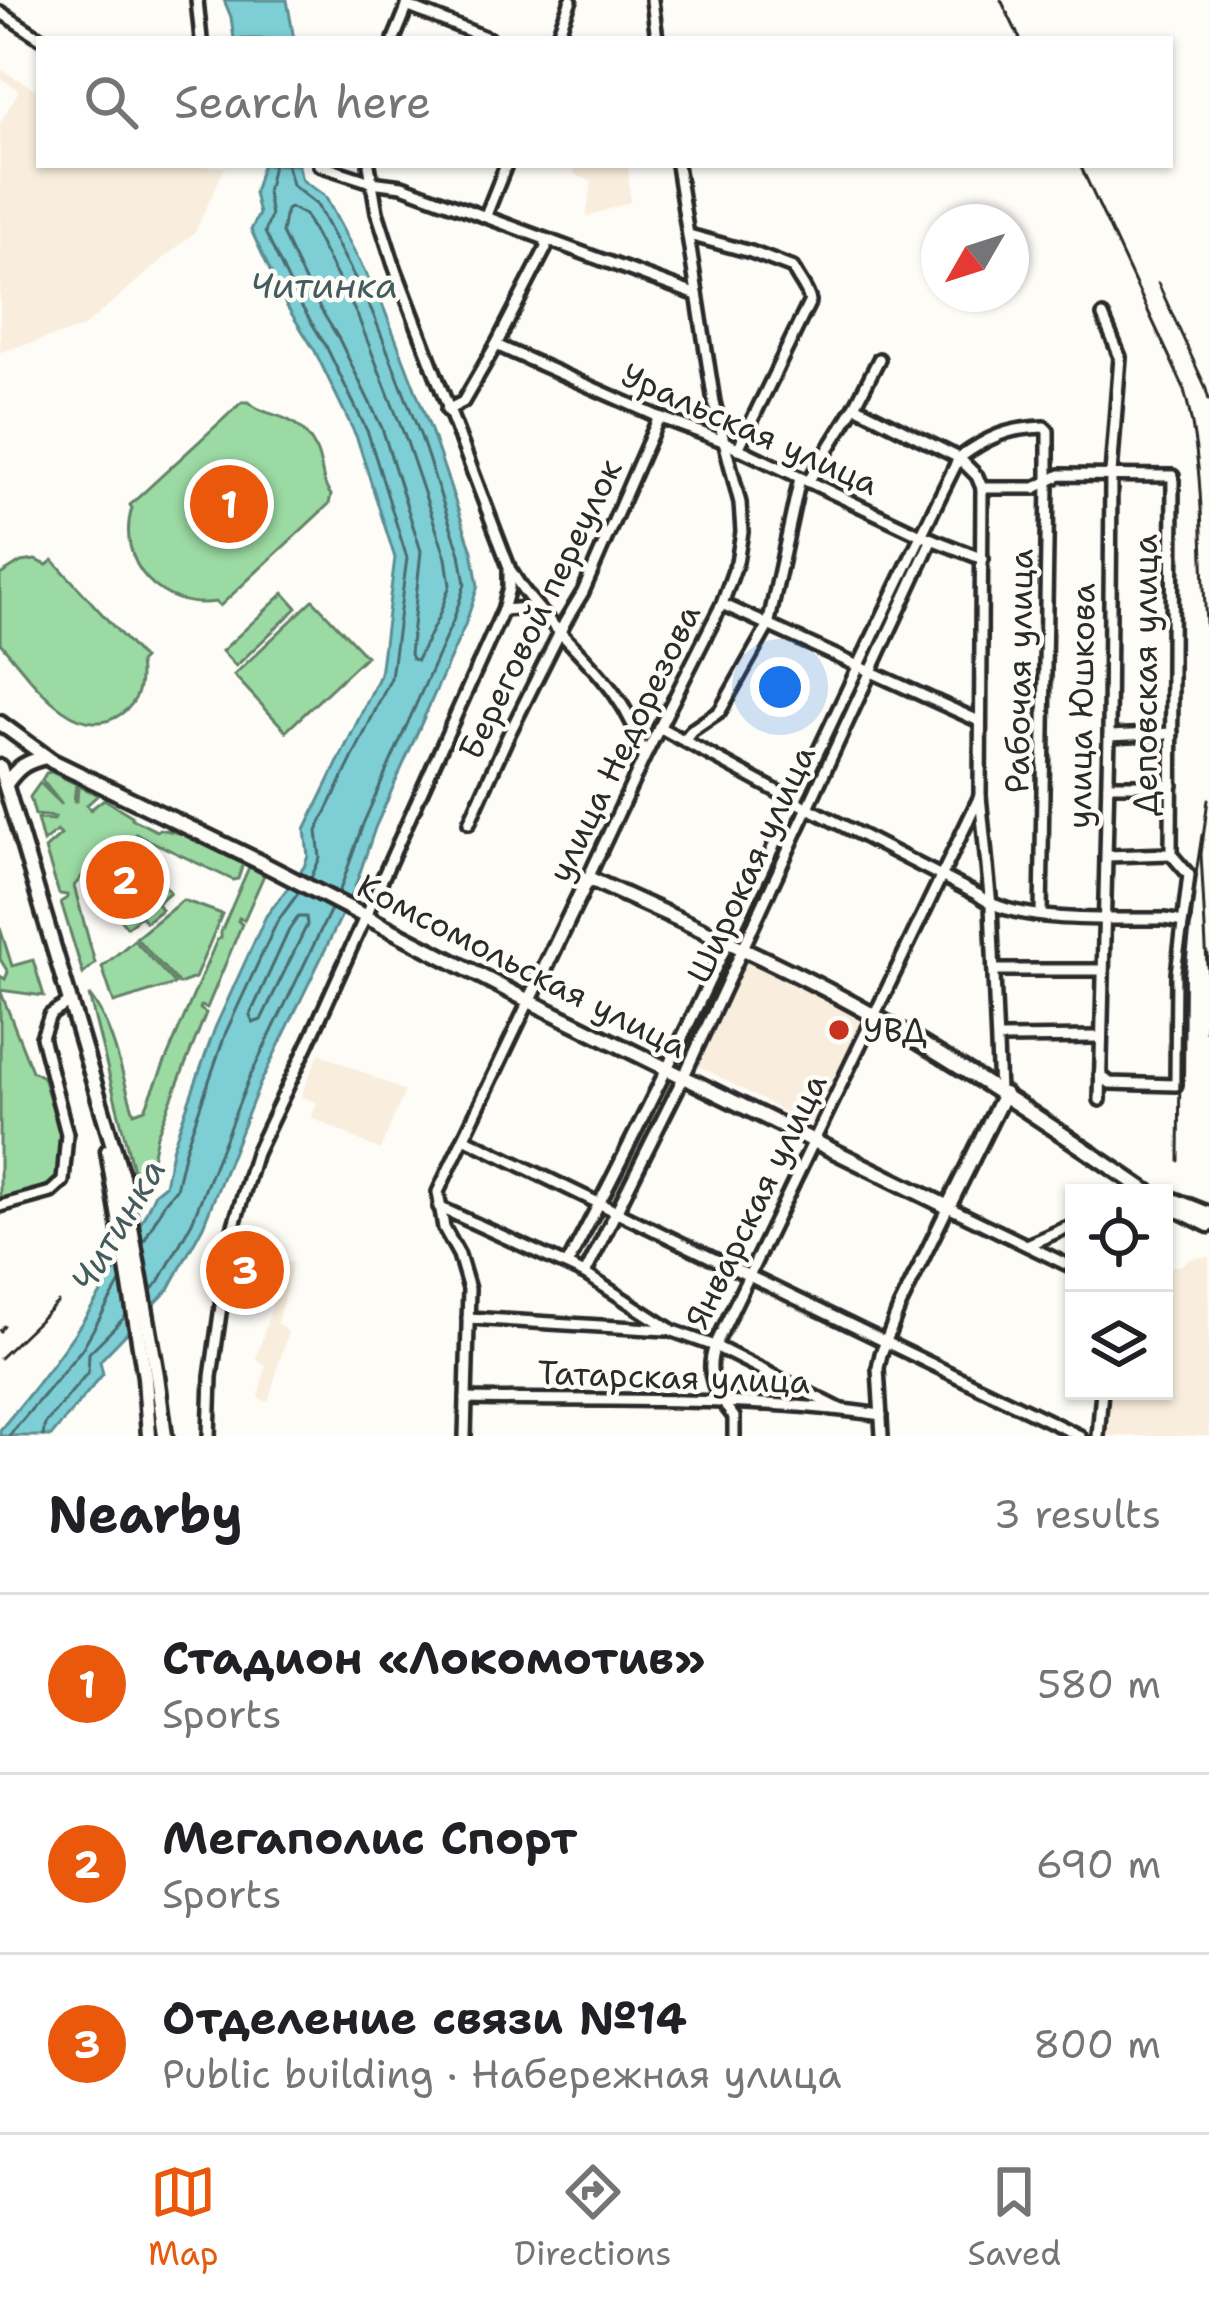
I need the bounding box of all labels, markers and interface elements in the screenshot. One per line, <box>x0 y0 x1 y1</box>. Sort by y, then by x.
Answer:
search box <box>36 36 1173 168</box>
icon: search <box>78 69 144 135</box>
text: Search here <box>174 72 431 132</box>
north arrow <box>921 204 1029 312</box>
water label: Читинка <box>250 261 398 310</box>
street label: Уральская улица <box>614 352 886 506</box>
street label: Береговой переулок <box>448 451 632 767</box>
pin: 1 <box>190 459 268 549</box>
street label: Деповская улица <box>1123 534 1168 816</box>
street label: Рабочая улица <box>994 548 1044 794</box>
street label: улица Юшкова <box>1056 583 1106 829</box>
street label: улица Недорезова <box>537 597 711 889</box>
your location <box>750 657 810 717</box>
street label: Широкая улица <box>676 738 826 990</box>
pin: 2 <box>86 835 164 925</box>
street label: Комсомольская улица <box>350 863 694 1069</box>
place label: УВД <box>863 1008 927 1053</box>
marker: УВД <box>826 1017 852 1043</box>
street label: Январская улица <box>675 1066 837 1336</box>
water label: Читинка <box>59 1149 177 1301</box>
map controls <box>1065 1184 1173 1400</box>
button: locate <box>1065 1184 1173 1292</box>
pin: 3 <box>206 1225 284 1315</box>
button: layers <box>1065 1292 1173 1400</box>
street label: Татарская улица <box>537 1350 811 1404</box>
text: Nearby <box>48 1480 243 1548</box>
text: 3 results <box>994 1488 1161 1540</box>
text: Стадион «Локомотив» <box>162 1628 705 1688</box>
text: 1 <box>78 1658 96 1710</box>
text: 580 m <box>1037 1658 1161 1710</box>
text: Sports <box>162 1688 282 1740</box>
text: Мегаполис Спорт <box>162 1808 577 1868</box>
text: 2 <box>73 1838 101 1890</box>
text: 690 m <box>1036 1838 1161 1890</box>
text: Sports <box>162 1868 282 1920</box>
text: Отделение связи №14 <box>162 1988 687 2048</box>
text: 3 <box>73 2018 101 2070</box>
text: 800 m <box>1033 2018 1161 2070</box>
text: Public building · Набережная улица <box>162 2048 841 2100</box>
tab: Map <box>148 2159 219 2276</box>
tab: Directions <box>514 2159 672 2276</box>
tab: Saved <box>967 2159 1061 2276</box>

